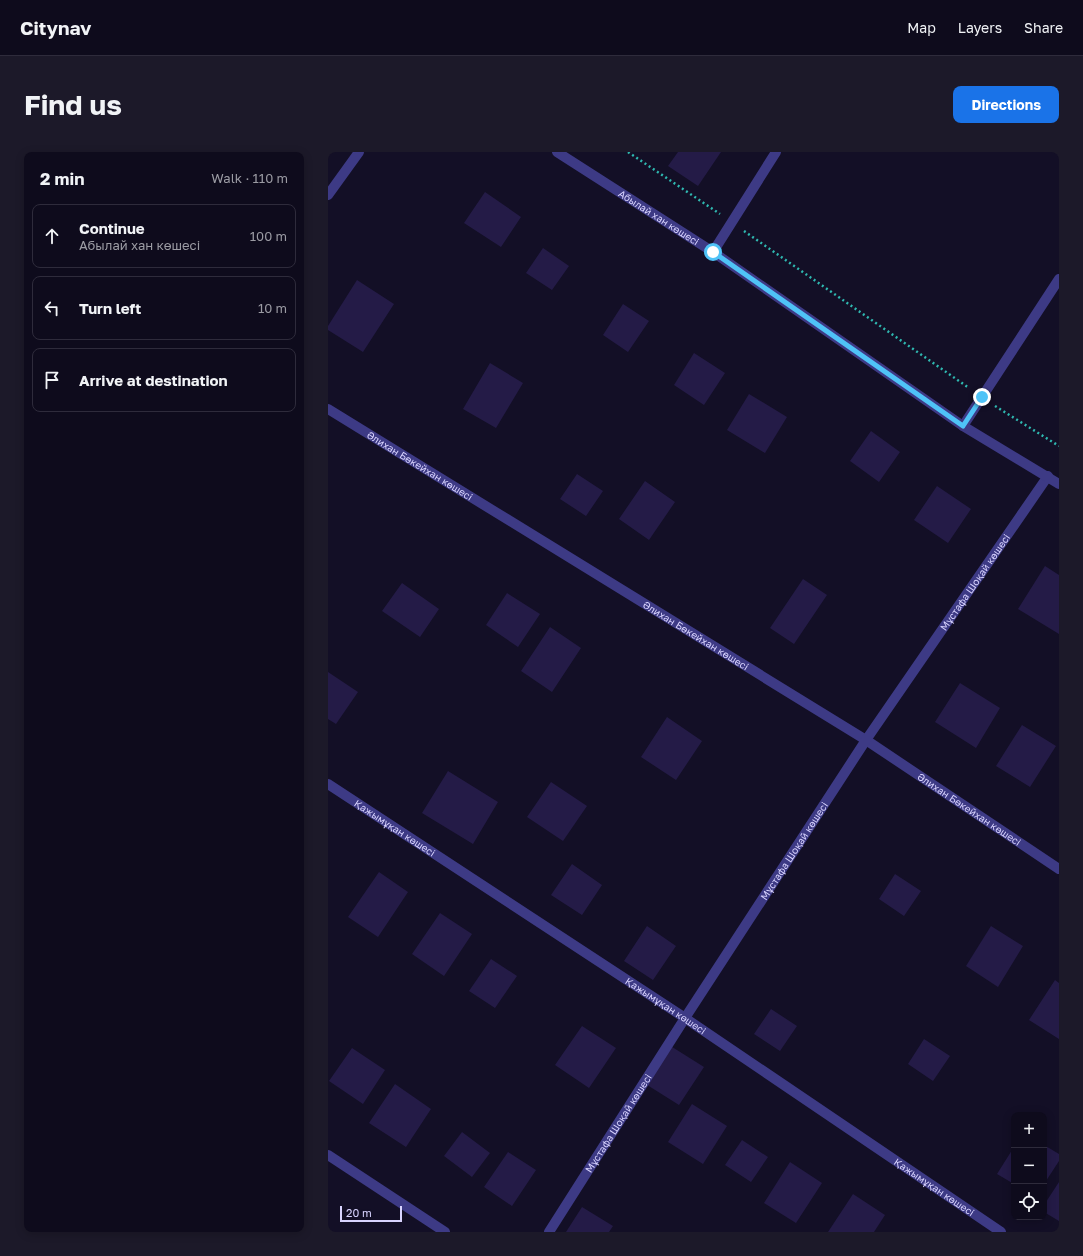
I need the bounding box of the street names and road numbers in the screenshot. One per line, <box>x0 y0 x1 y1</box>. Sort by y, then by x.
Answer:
street label: Абылай хан көшесі <box>616 187 701 248</box>
street label: Әлихан Бөкейхан көшесі <box>365 429 475 503</box>
street label: Мұстафа Шоқай көшесі <box>937 532 1012 633</box>
street label: Әлихан Бөкейхан көшесі <box>641 598 751 672</box>
street label: Әлихан Бөкейхан көшесі <box>915 770 1023 848</box>
street label: Қажымұқан көшесі <box>352 797 438 859</box>
street label: Мұстафа Шоқай көшесі <box>758 800 830 902</box>
street label: Қажымұқан көшесі <box>623 975 708 1037</box>
street label: Мұстафа Шоқай көшесі <box>582 1072 654 1175</box>
street label: Қажымұқан көшесі <box>892 1155 977 1218</box>

